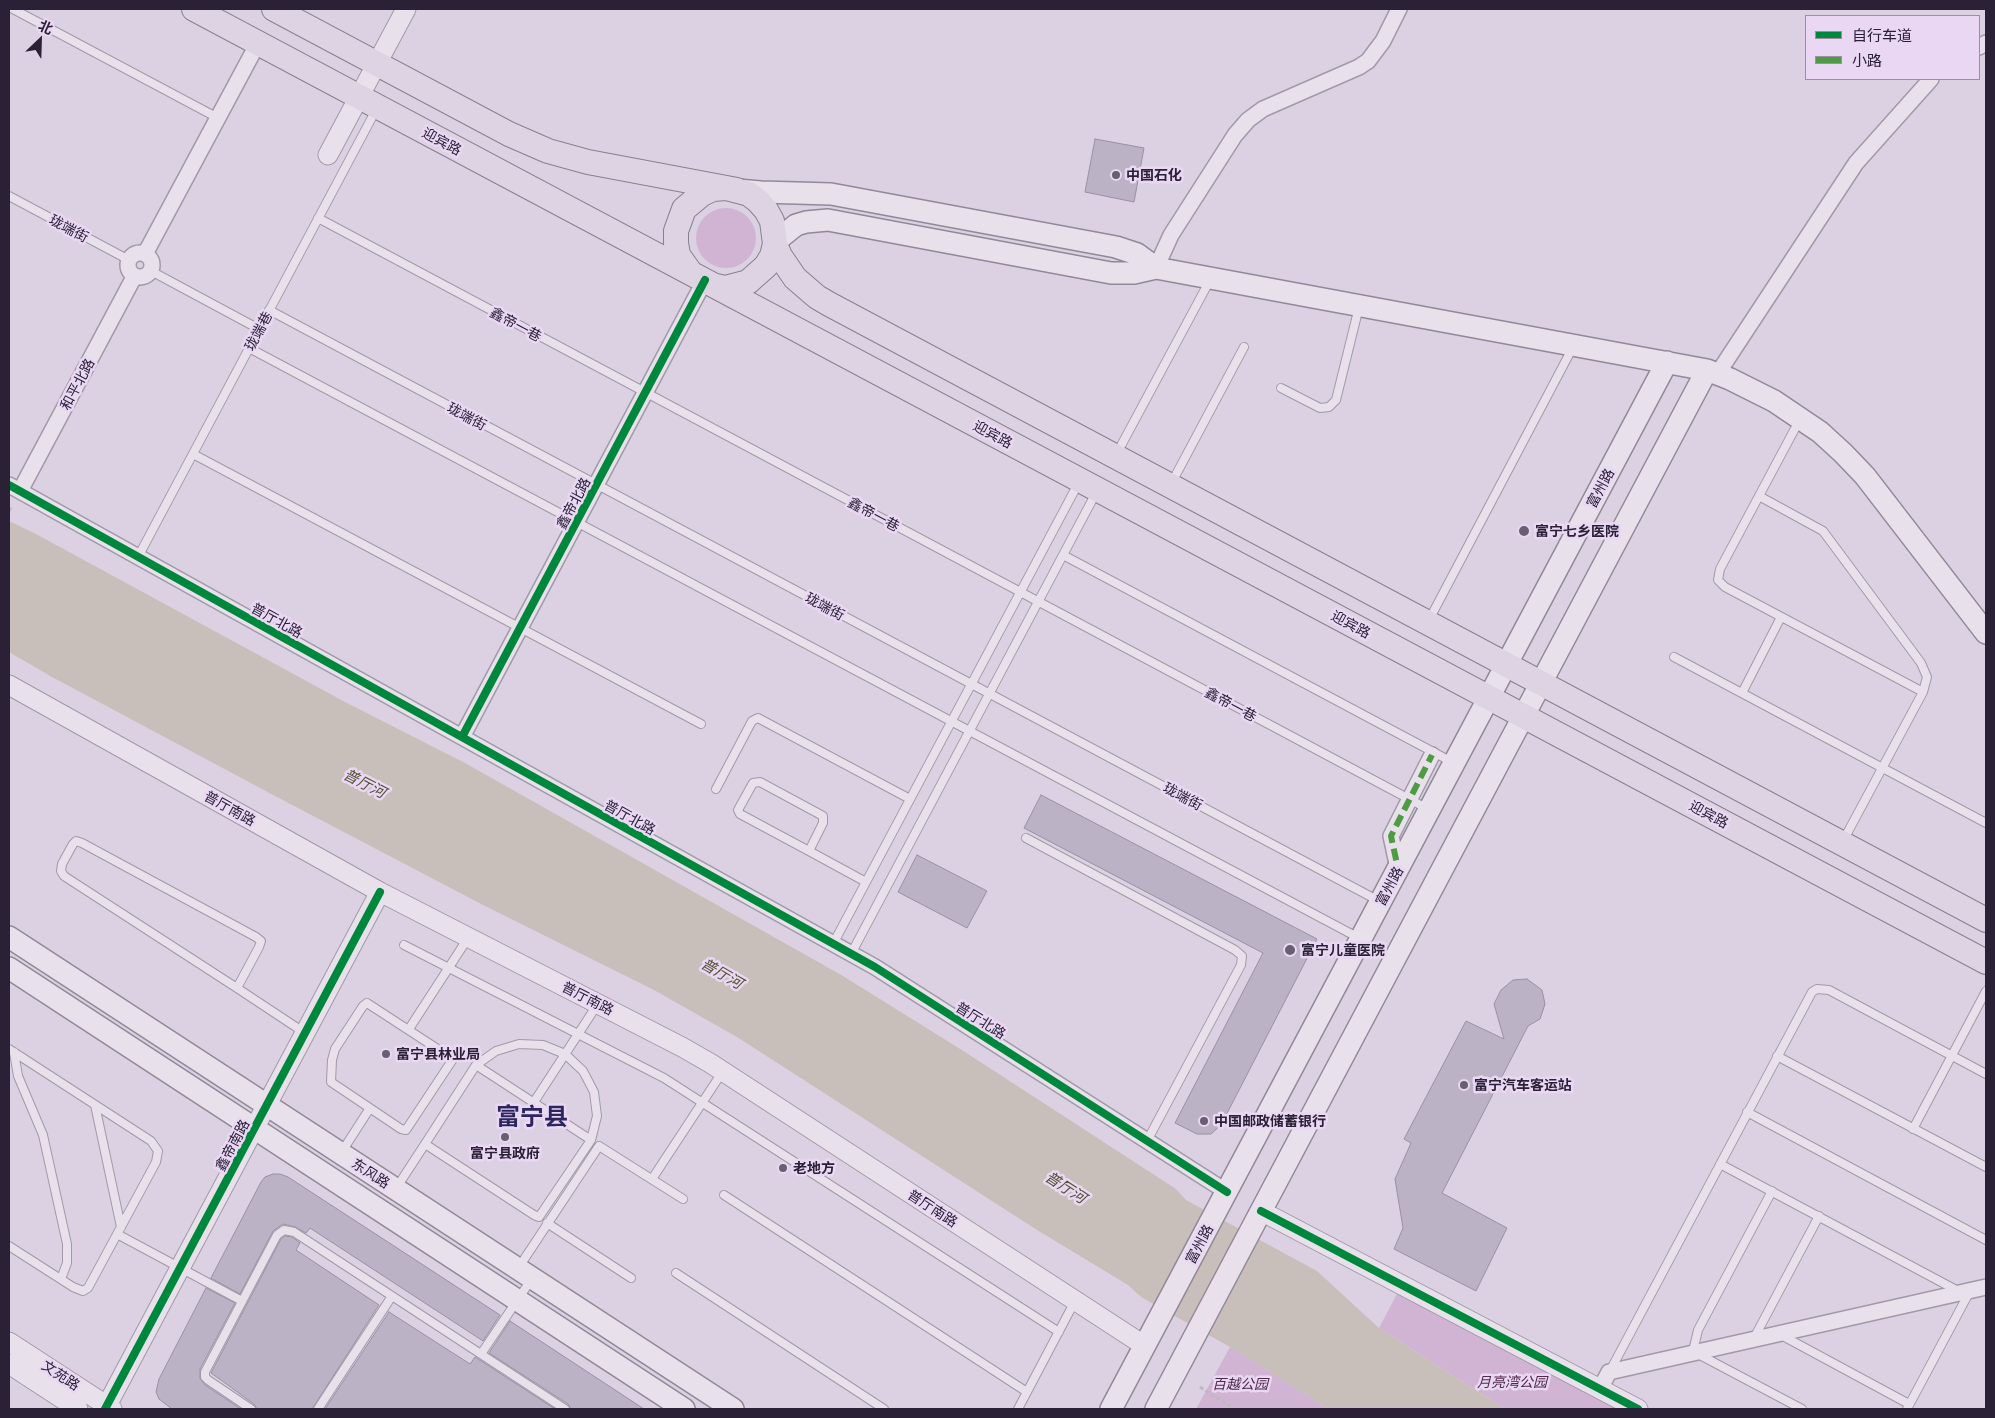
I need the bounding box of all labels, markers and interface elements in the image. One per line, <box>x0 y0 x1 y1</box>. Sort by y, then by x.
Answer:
text: 北 <box>36 14 57 38</box>
north arrow <box>15 15 65 65</box>
legend <box>1805 15 1980 80</box>
text: 自行车道 <box>1852 24 1912 45</box>
text: 小路 <box>1852 49 1882 70</box>
street label: 迎宾路 <box>420 124 464 158</box>
place label: 中国石化 <box>1126 167 1182 183</box>
marker: 中国石化 <box>1110 169 1122 181</box>
street label: 珑端街 <box>47 211 91 245</box>
street label: 鑫帝一巷 <box>487 303 545 345</box>
street label: 珑端巷 <box>241 309 275 353</box>
street label: 和平北路 <box>56 355 98 413</box>
street label: 珑端街 <box>445 399 489 433</box>
street label: 迎宾路 <box>971 417 1015 451</box>
street label: 富州路 <box>1583 466 1617 510</box>
street label: 鑫帝北路 <box>552 474 594 532</box>
street label: 鑫帝一巷 <box>845 493 903 535</box>
place label: 富宁七乡医院 <box>1535 523 1619 539</box>
marker: 富宁七乡医院 <box>1517 524 1531 538</box>
street label: 珑端街 <box>803 589 847 623</box>
street label: 普厅北路 <box>248 599 306 641</box>
street label: 迎宾路 <box>1329 607 1373 641</box>
street label: 鑫帝一巷 <box>1202 683 1260 725</box>
water label: 普厅河 <box>341 765 389 801</box>
street label: 珑端街 <box>1161 779 1205 813</box>
street label: 普厅南路 <box>201 787 259 829</box>
street label: 普厅北路 <box>601 796 659 838</box>
street label: 迎宾路 <box>1687 797 1731 831</box>
street label: 富州路 <box>1372 864 1406 908</box>
place label: 富宁儿童医院 <box>1301 942 1385 958</box>
marker: 富宁儿童医院 <box>1283 943 1297 957</box>
water label: 普厅河 <box>698 954 746 992</box>
street label: 普厅南路 <box>559 978 617 1018</box>
street label: 普厅北路 <box>953 998 1009 1042</box>
place label: 富宁县林业局 <box>396 1046 480 1062</box>
marker: 富宁县林业局 <box>380 1048 392 1060</box>
place label: 富宁汽车客运站 <box>1474 1077 1572 1093</box>
marker: 富宁汽车客运站 <box>1458 1079 1470 1091</box>
district label: 富宁县 <box>496 1102 568 1130</box>
place label: 中国邮政储蓄银行 <box>1214 1113 1326 1129</box>
marker: 中国邮政储蓄银行 <box>1198 1115 1210 1127</box>
street label: 鑫帝南路 <box>211 1116 253 1174</box>
marker: 富宁县政府 <box>499 1131 511 1143</box>
place label: 富宁县政府 <box>470 1145 540 1161</box>
street label: 东风路 <box>349 1155 393 1191</box>
place label: 老地方 <box>793 1160 835 1176</box>
marker: 老地方 <box>777 1162 789 1174</box>
water label: 普厅河 <box>1042 1167 1090 1207</box>
street label: 普厅南路 <box>905 1186 961 1230</box>
street label: 富州路 <box>1182 1222 1216 1266</box>
street label: 文苑路 <box>39 1357 83 1393</box>
park label: 月亮湾公园 <box>1477 1374 1547 1390</box>
park label: 百越公园 <box>1212 1376 1268 1392</box>

